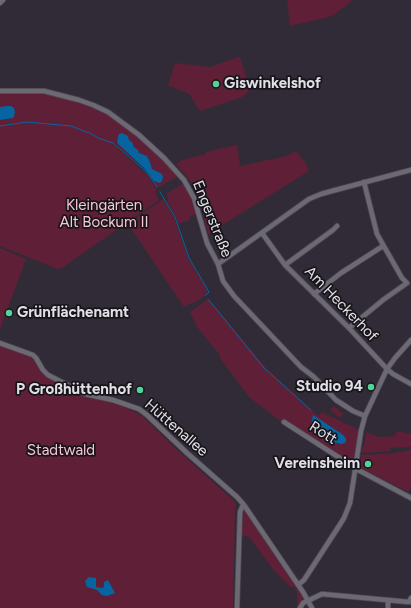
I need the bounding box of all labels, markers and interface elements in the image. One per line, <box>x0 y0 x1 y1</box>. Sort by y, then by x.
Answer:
place label: Giswinkelshof <box>224 75 321 93</box>
marker: Giswinkelshof <box>211 79 221 89</box>
street label: Engerstraße <box>188 178 236 260</box>
park label: Kleingärten Alt Bockum II <box>59 197 149 232</box>
street label: Am Heckerhof <box>301 263 381 345</box>
place label: Grünflächenamt <box>17 304 129 322</box>
marker: Grünflächenamt <box>4 308 14 318</box>
place label: Studio 94 <box>296 378 363 396</box>
place label: P Großhüttenhof <box>16 381 132 399</box>
marker: Studio 94 <box>366 382 376 392</box>
marker: P Großhüttenhof <box>135 385 145 395</box>
street label: Hüttenallee <box>141 396 211 460</box>
street label: Rott <box>306 418 340 448</box>
park label: Stadtwald <box>27 442 95 460</box>
place label: Vereinsheim <box>274 455 360 473</box>
marker: Vereinsheim <box>363 459 373 469</box>

